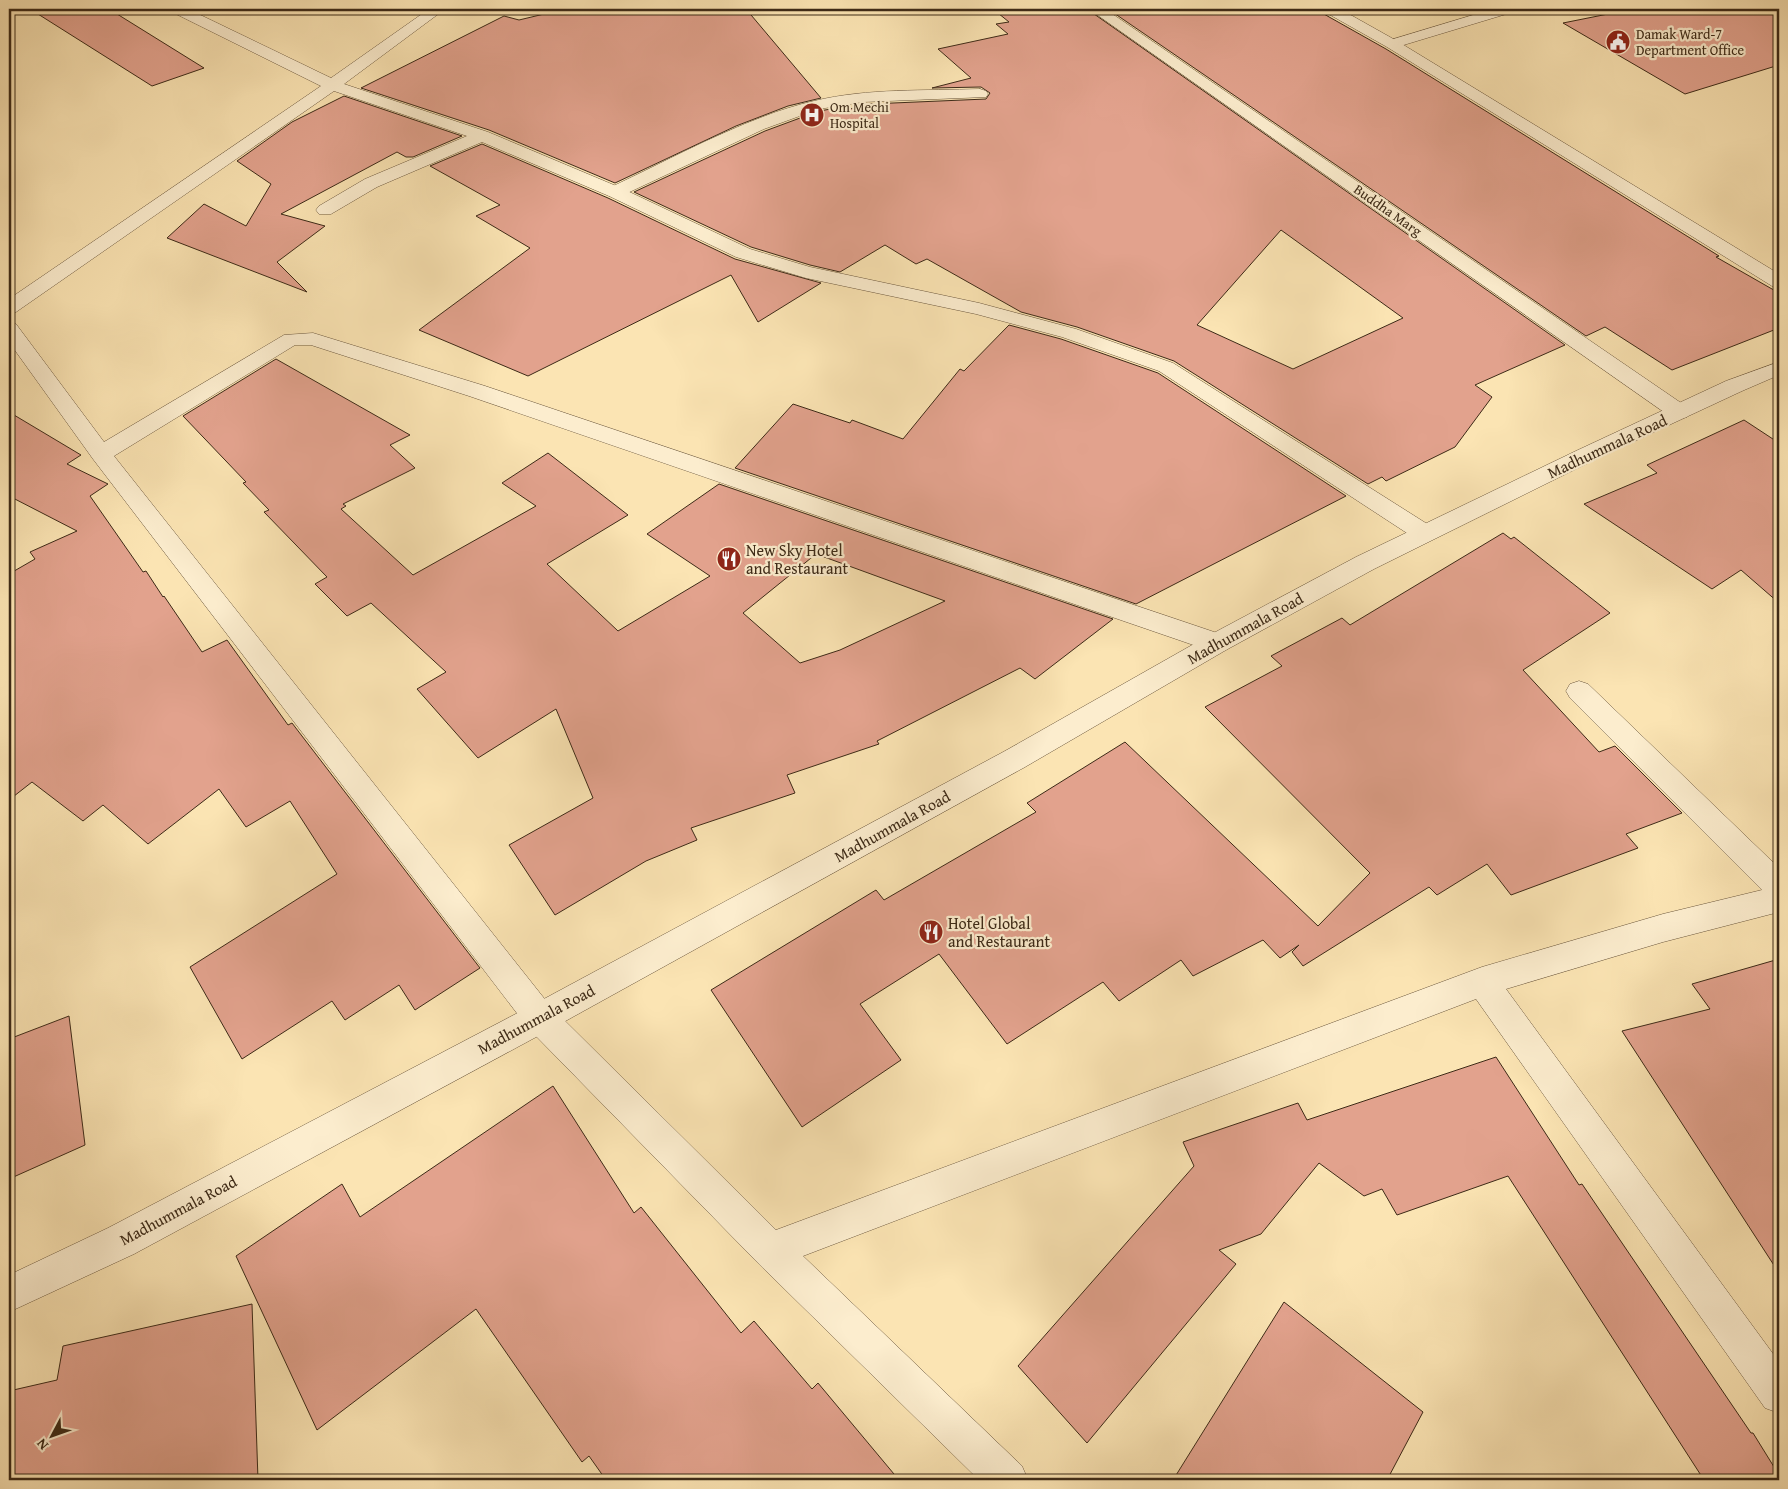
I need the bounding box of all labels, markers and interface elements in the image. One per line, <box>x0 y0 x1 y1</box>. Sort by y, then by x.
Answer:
place label: Damak Ward-7 Department Office <box>1636 24 1744 60</box>
public building icon: Damak Ward-7 Department Office <box>1605 29 1631 55</box>
place label: Om Mechi Hospital <box>830 97 889 133</box>
hospital icon: Om Mechi Hospital <box>799 102 825 128</box>
street label: Buddha Marg <box>1350 179 1426 241</box>
street label: Madhummala Road <box>1543 408 1671 484</box>
place label: New Sky Hotel and Restaurant <box>746 538 849 580</box>
restaurant icon: New Sky Hotel and Restaurant <box>716 546 742 572</box>
street label: Madhummala Road <box>1182 586 1308 670</box>
street label: Madhummala Road <box>829 784 955 868</box>
place label: Hotel Global and Restaurant <box>948 911 1051 953</box>
restaurant icon: Hotel Global and Restaurant <box>918 919 944 945</box>
street label: Madhummala Road <box>473 978 599 1060</box>
street label: Madhummala Road <box>115 1169 241 1251</box>
north arrow <box>28 1412 78 1462</box>
text: N <box>31 1434 53 1455</box>

